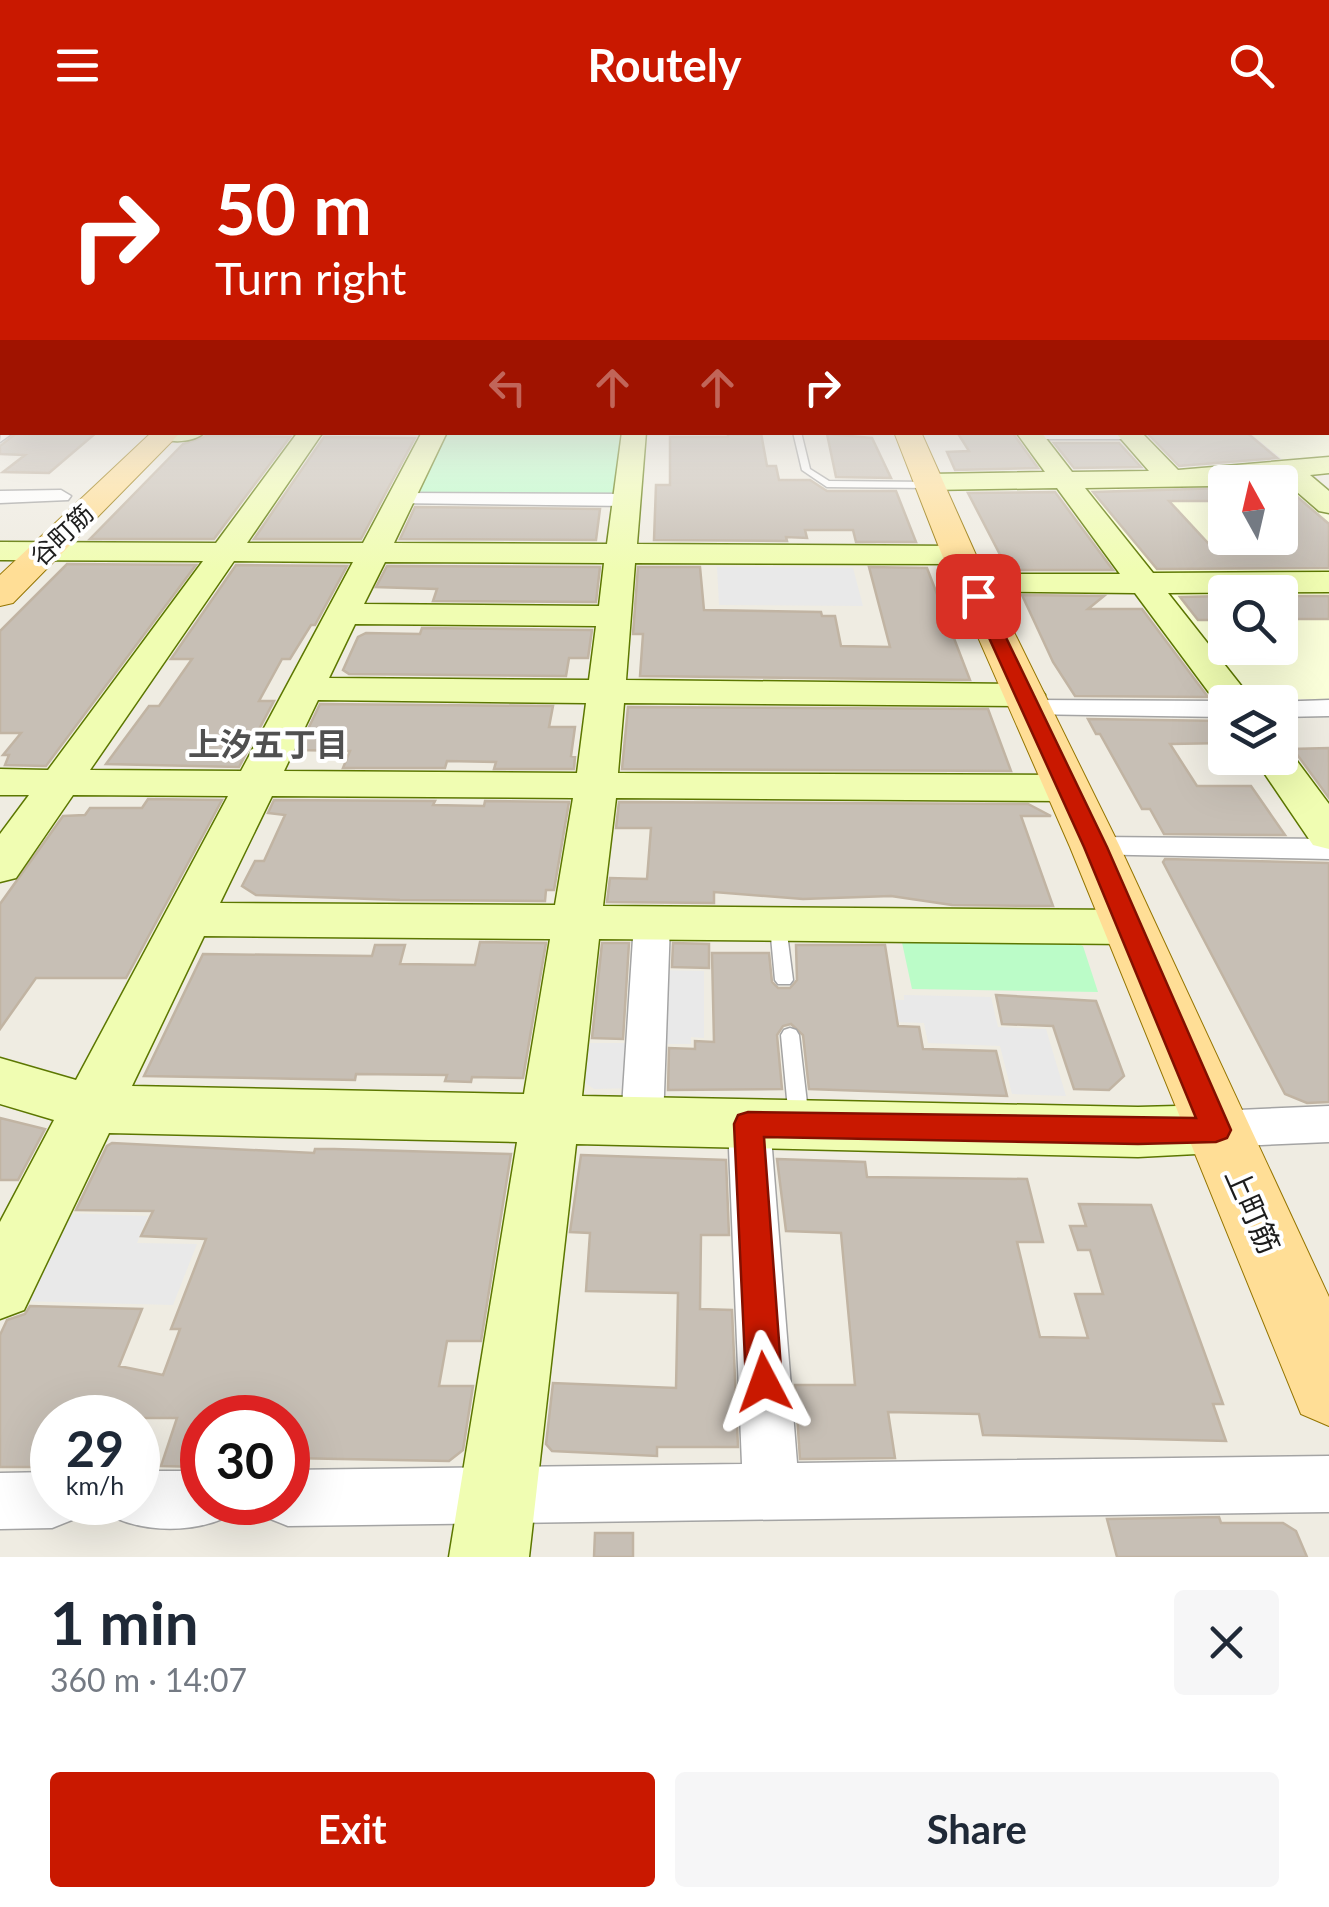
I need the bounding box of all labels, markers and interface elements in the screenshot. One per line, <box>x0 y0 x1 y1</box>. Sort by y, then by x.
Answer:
icon: menu <box>50 38 105 93</box>
text: Routely <box>587 38 742 92</box>
icon: search <box>1224 38 1279 93</box>
text: 50 m <box>215 166 372 250</box>
icon: right <box>50 170 180 300</box>
text: Turn right <box>215 251 406 305</box>
icon: left <box>480 360 535 415</box>
icon: ahead <box>585 360 640 415</box>
icon: ahead <box>690 360 745 415</box>
icon: right <box>795 360 850 415</box>
north arrow <box>1208 465 1298 555</box>
map controls <box>1208 465 1298 775</box>
street label: 谷町筋 <box>24 497 99 571</box>
pin <box>936 554 1021 639</box>
icon: arrive <box>951 569 1006 624</box>
button: search <box>1208 575 1298 665</box>
button: layers <box>1208 685 1298 775</box>
district label: 上汐五丁目 <box>188 724 348 763</box>
street label: 上町筋 <box>1219 1162 1289 1259</box>
position arrow <box>712 1330 816 1434</box>
speed limit sign: 30 <box>180 1395 310 1525</box>
text: 29 <box>66 1418 124 1478</box>
text: km/h <box>66 1470 124 1500</box>
text: 1 min <box>50 1586 199 1658</box>
button: close <box>1174 1590 1279 1695</box>
text: 360 m · 14:07 <box>50 1660 247 1699</box>
button: Exit <box>50 1772 655 1887</box>
button: Share <box>675 1772 1279 1887</box>

